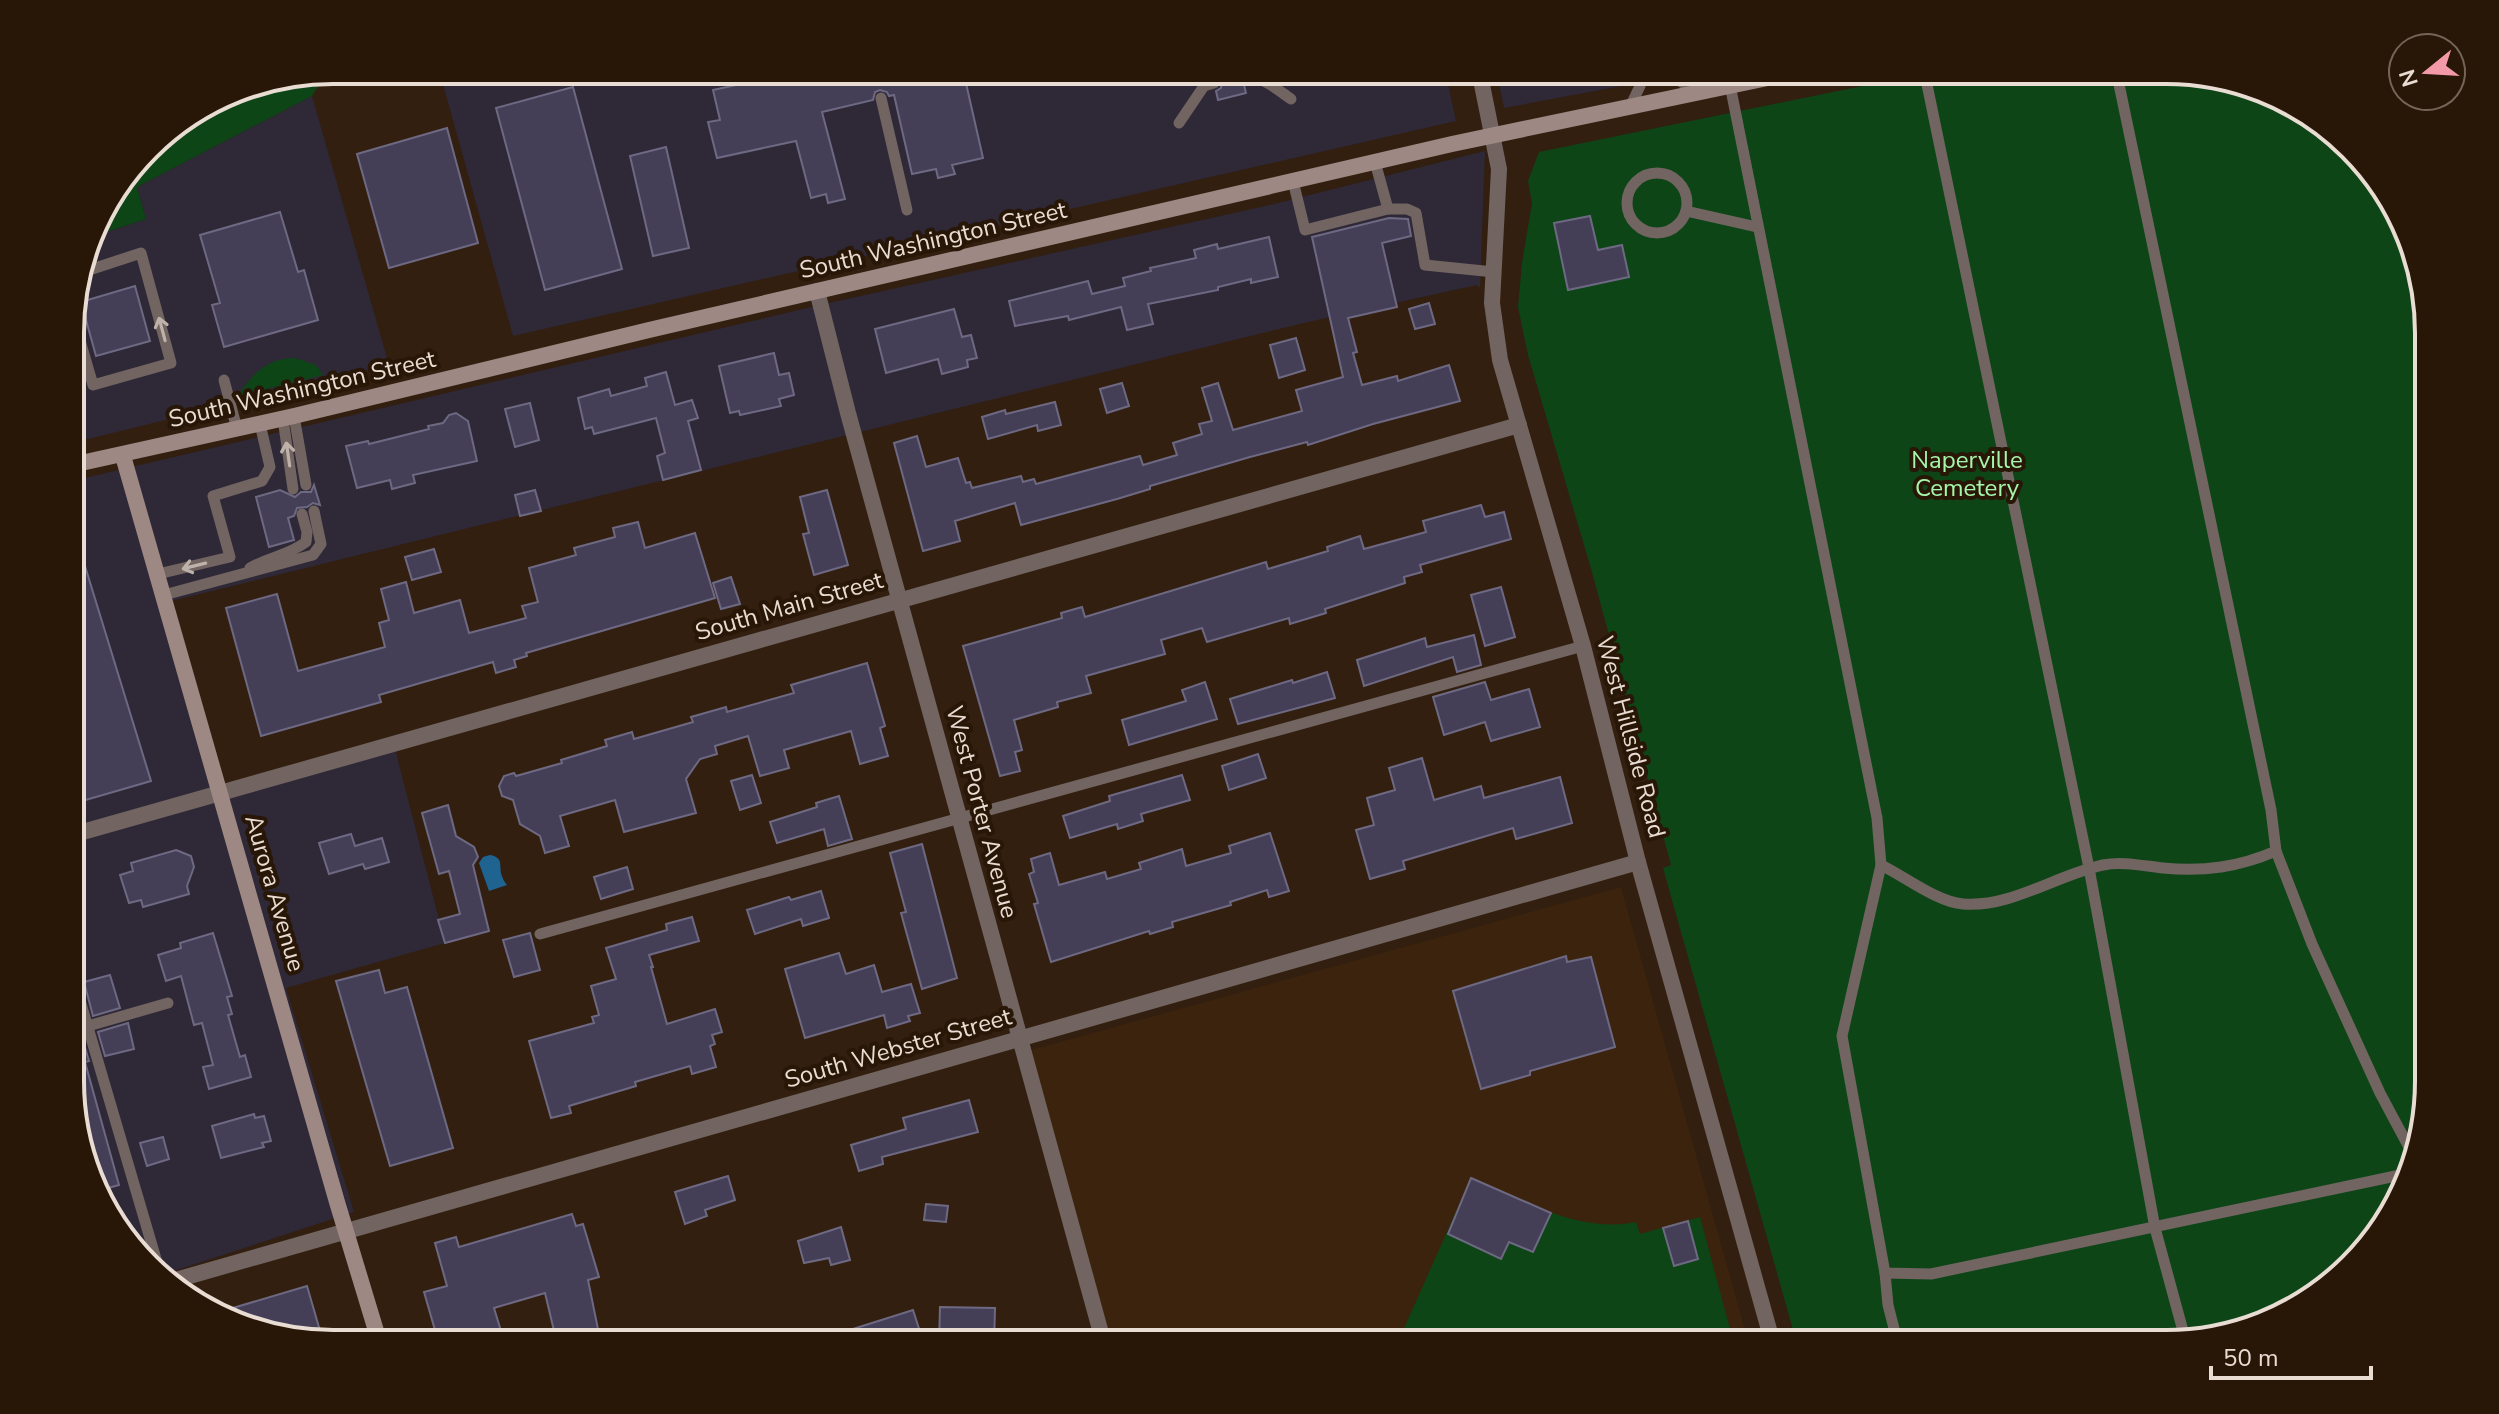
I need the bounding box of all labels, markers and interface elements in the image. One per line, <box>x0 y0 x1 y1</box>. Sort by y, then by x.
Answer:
north arrow <box>2387 32 2467 112</box>
text: N <box>2392 65 2426 90</box>
street label: South Washington Street <box>796 194 1070 286</box>
one-way arrow <box>154 316 169 342</box>
street label: South Washington Street <box>165 343 439 435</box>
one-way arrow <box>280 442 295 467</box>
park label: Naperville Cemetery <box>1911 444 2023 504</box>
one-way arrow <box>181 559 207 574</box>
street label: South Main Street <box>691 564 887 648</box>
street label: West Hillside Road <box>1589 633 1673 841</box>
street label: West Porter Avenue <box>938 702 1026 922</box>
street label: Aurora Avenue <box>237 811 313 975</box>
street label: South Webster Street <box>781 1000 1016 1096</box>
scale bar <box>2211 1330 2371 1380</box>
text: 50 m <box>2223 1342 2279 1374</box>

